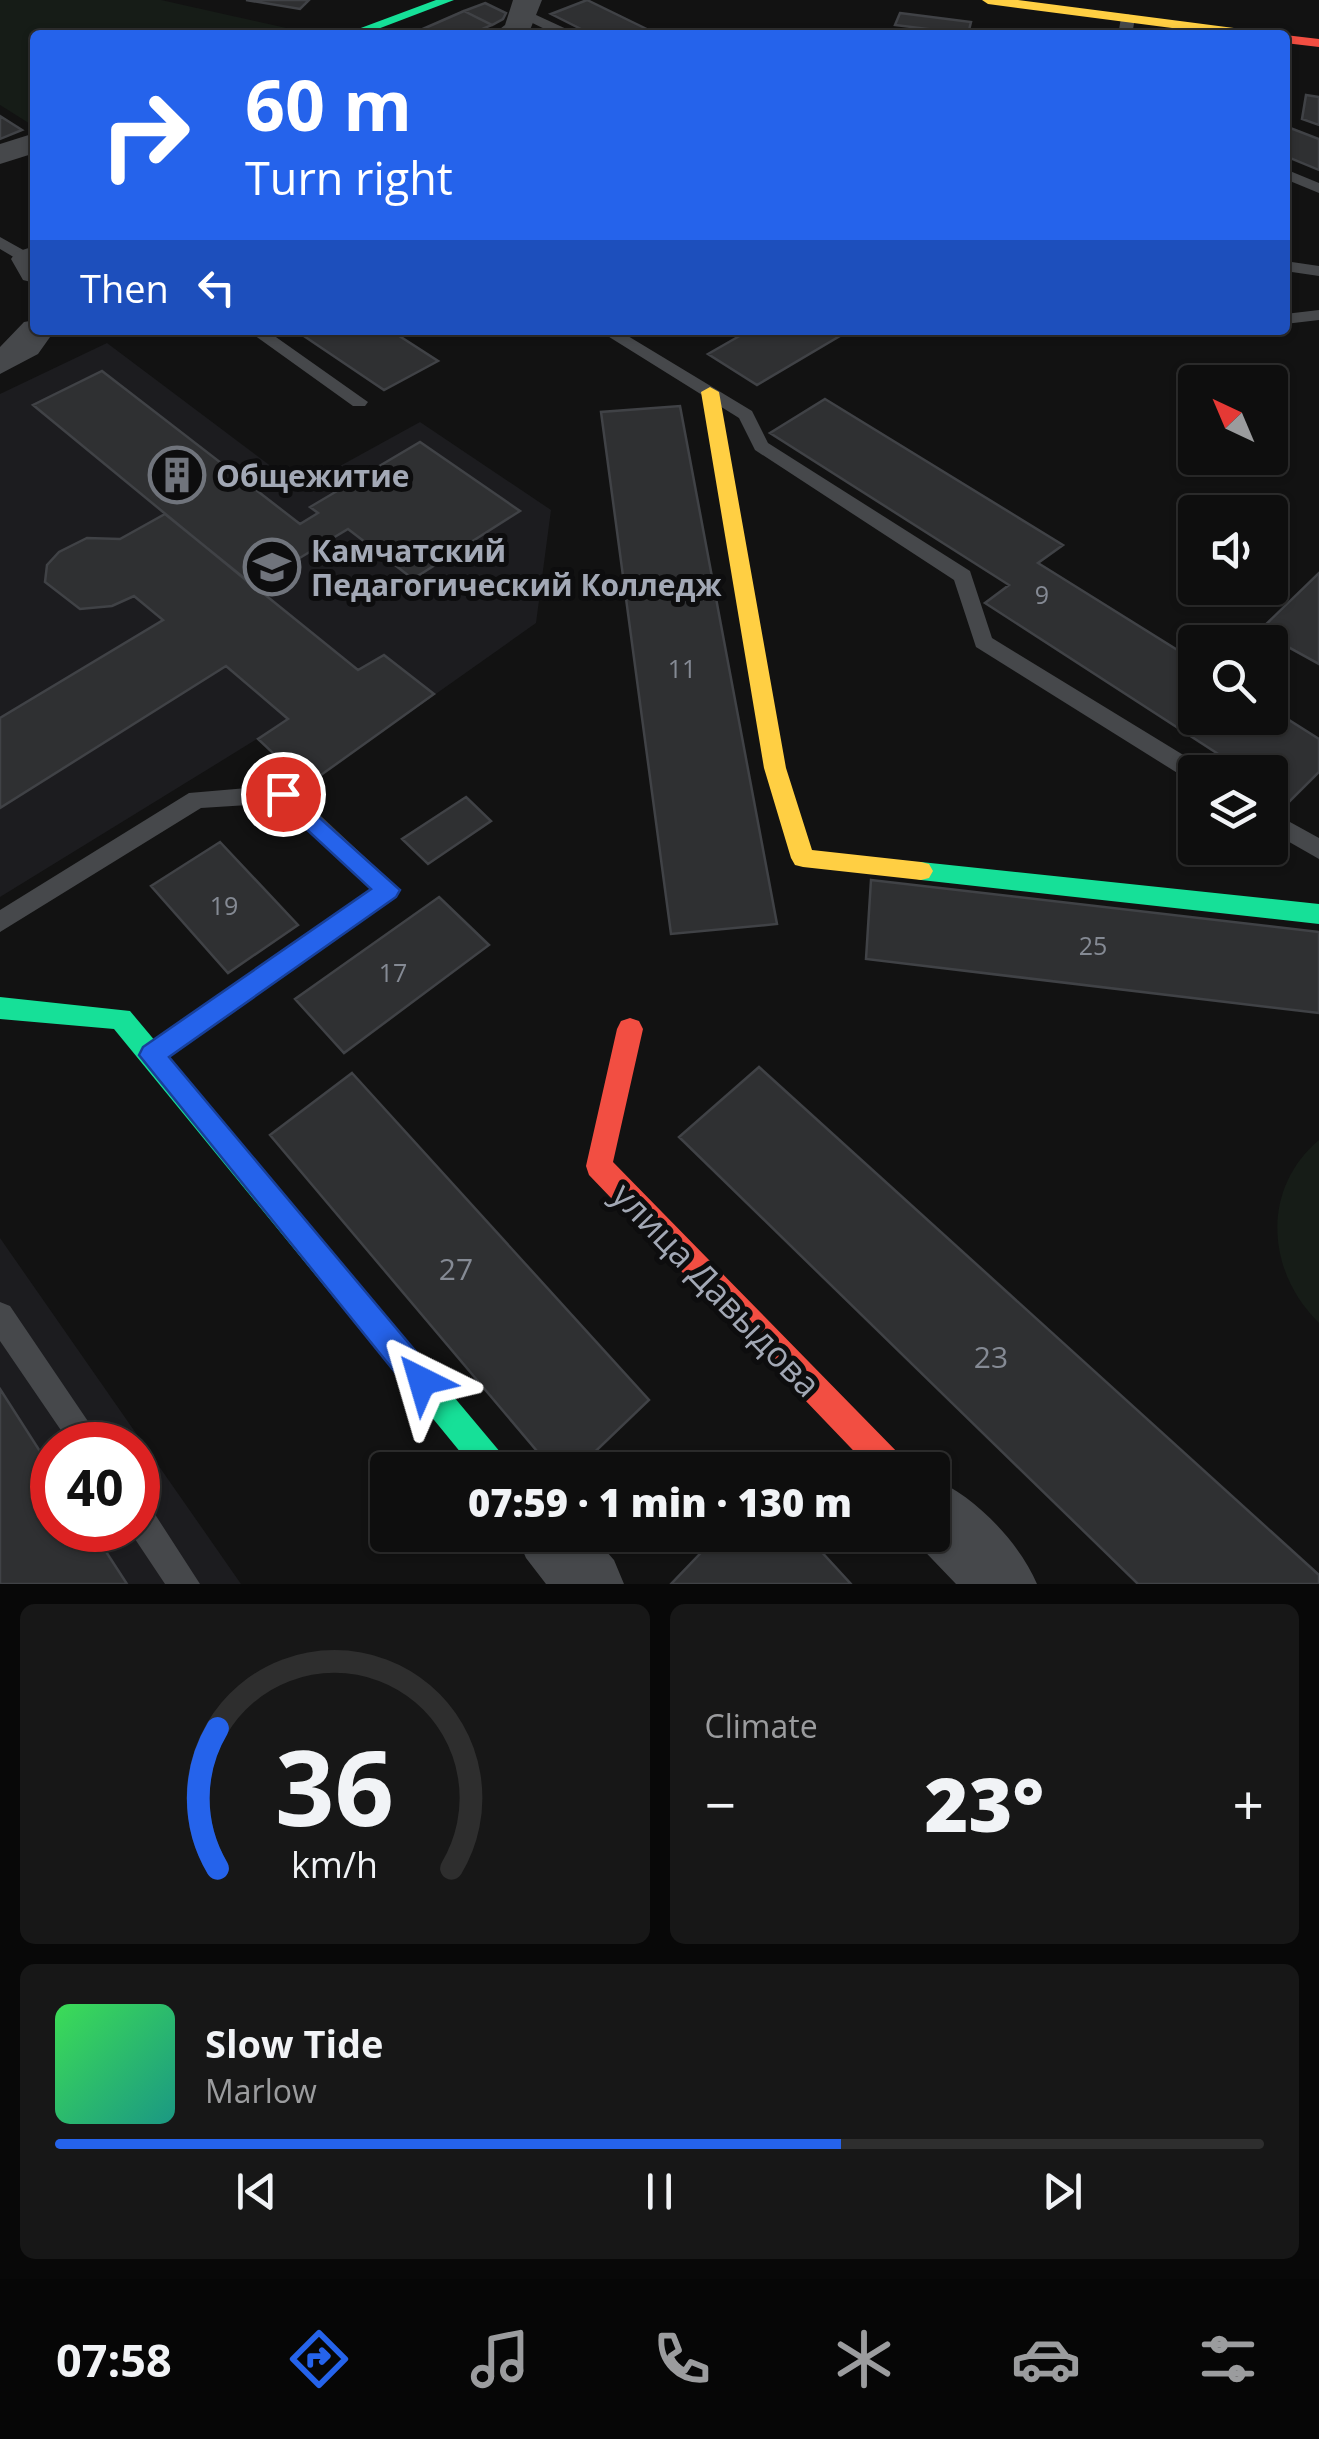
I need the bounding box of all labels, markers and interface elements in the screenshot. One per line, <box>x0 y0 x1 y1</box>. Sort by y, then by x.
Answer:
text: 60 m <box>245 56 412 152</box>
icon: right <box>80 70 210 200</box>
text: Turn right <box>245 147 453 208</box>
icon: left <box>189 260 244 315</box>
text: Then <box>80 262 169 314</box>
north arrow <box>1178 365 1288 475</box>
map controls <box>1178 365 1288 865</box>
building icon: Общежитие <box>147 445 207 505</box>
place label: Общежитие <box>216 455 410 496</box>
button: sound <box>1178 495 1288 605</box>
place label: Камчатский Педагогический Колледж <box>311 530 722 605</box>
school or university icon: Камчатский Педагогический Колледж <box>242 537 302 597</box>
house number: 9 <box>1035 577 1049 611</box>
button: search <box>1178 625 1288 735</box>
house number: 11 <box>668 651 696 685</box>
pin <box>241 752 326 837</box>
button: layers <box>1178 755 1288 865</box>
icon: arrive <box>256 767 311 822</box>
house number: 19 <box>210 888 238 922</box>
house number: 25 <box>1079 928 1107 962</box>
house number: 17 <box>379 955 407 989</box>
street label: улица Давыдова <box>602 1171 832 1407</box>
house number: 27 <box>439 1248 473 1289</box>
position arrow <box>370 1329 474 1433</box>
house number: 23 <box>974 1336 1008 1377</box>
speed limit sign: 40 <box>30 1422 160 1552</box>
text: 07:59 · 1 min · 130 m <box>468 1476 852 1528</box>
text: Climate <box>705 1704 818 1747</box>
text: 36 <box>275 1715 394 1856</box>
text: 23° <box>924 1752 1044 1854</box>
text: − <box>705 1766 736 1841</box>
text: + <box>1233 1766 1264 1841</box>
text: km/h <box>291 1840 378 1888</box>
text: Slow Tide <box>205 2017 384 2069</box>
text: Marlow <box>205 2069 317 2112</box>
icon: previous <box>229 2164 284 2219</box>
icon: pause <box>632 2164 687 2219</box>
icon: next <box>1035 2164 1090 2219</box>
icon: directions <box>284 2324 354 2394</box>
icon: music <box>465 2324 535 2394</box>
icon: phone <box>647 2324 717 2394</box>
icon: climate <box>829 2324 899 2394</box>
icon: car <box>1011 2324 1081 2394</box>
icon: filters <box>1193 2324 1263 2394</box>
text: 07:58 <box>56 2329 172 2390</box>

